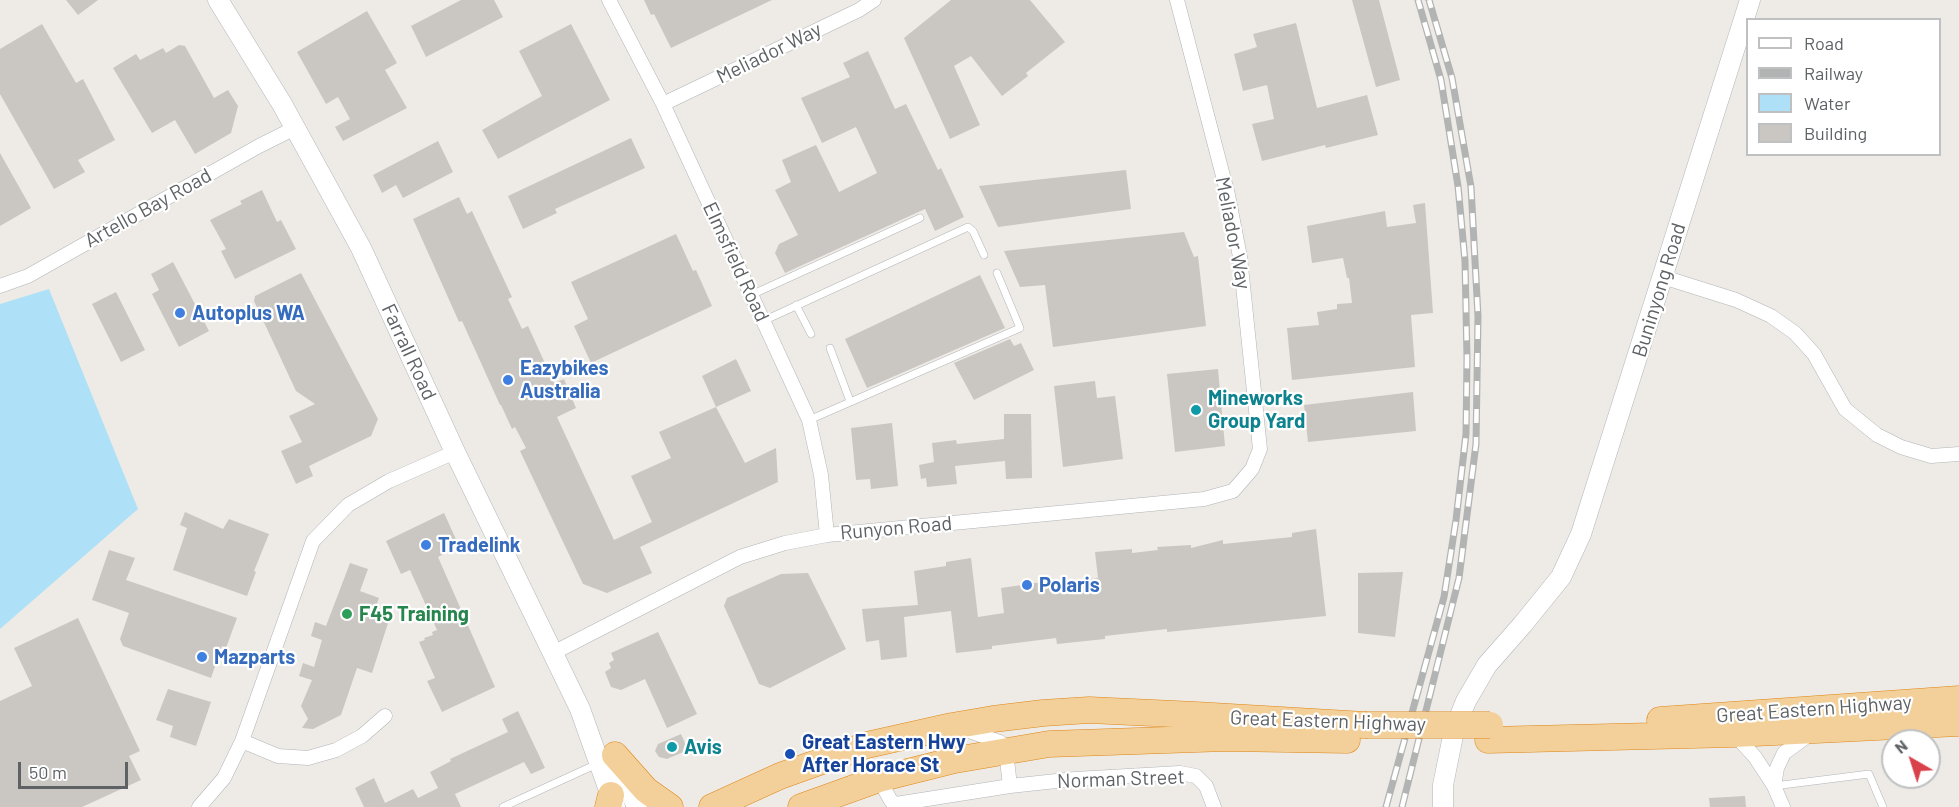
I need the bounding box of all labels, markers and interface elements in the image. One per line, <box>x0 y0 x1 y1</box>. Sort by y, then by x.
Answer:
street label: Meliador Way <box>713 17 825 89</box>
legend <box>1746 18 1941 156</box>
text: Road <box>1804 32 1844 54</box>
text: Railway <box>1804 62 1863 84</box>
text: Water <box>1804 92 1851 114</box>
text: Building <box>1804 122 1867 144</box>
street label: Artello Bay Road <box>80 163 216 253</box>
street label: Meliador Way <box>1210 175 1256 291</box>
street label: Elmsfield Road <box>698 198 774 326</box>
street label: Buninyong Road <box>1627 220 1691 360</box>
street label: Farrall Road <box>376 300 442 404</box>
place label: Autoplus WA <box>192 301 305 325</box>
marker: Autoplus WA <box>173 306 187 320</box>
place label: Eazybikes Australia <box>520 356 608 403</box>
marker: Eazybikes Australia <box>501 373 515 387</box>
place label: Mineworks Group Yard <box>1208 386 1305 433</box>
marker: Mineworks Group Yard <box>1189 403 1203 417</box>
street label: Runyon Road <box>839 511 953 545</box>
place label: Tradelink <box>438 533 520 557</box>
marker: Tradelink <box>419 538 433 552</box>
place label: Polaris <box>1039 573 1100 597</box>
marker: Polaris <box>1020 578 1034 592</box>
place label: F45 Training <box>359 602 469 626</box>
marker: F45 Training <box>340 607 354 621</box>
place label: Mazparts <box>214 645 295 669</box>
marker: Mazparts <box>195 650 209 664</box>
street label: Great Eastern Highway <box>1715 690 1913 728</box>
street label: Great Eastern Highway <box>1230 706 1426 736</box>
north arrow <box>1881 729 1941 789</box>
place label: Great Eastern Hwy After Horace St <box>802 730 966 777</box>
place label: Avis <box>684 735 722 759</box>
text: N <box>1890 735 1911 757</box>
marker: Avis <box>665 740 679 754</box>
marker: Great Eastern Hwy After Horace St <box>783 747 797 761</box>
scale bar <box>21 750 130 788</box>
text: 50 m <box>29 761 67 783</box>
street label: Norman Street <box>1057 765 1185 793</box>

